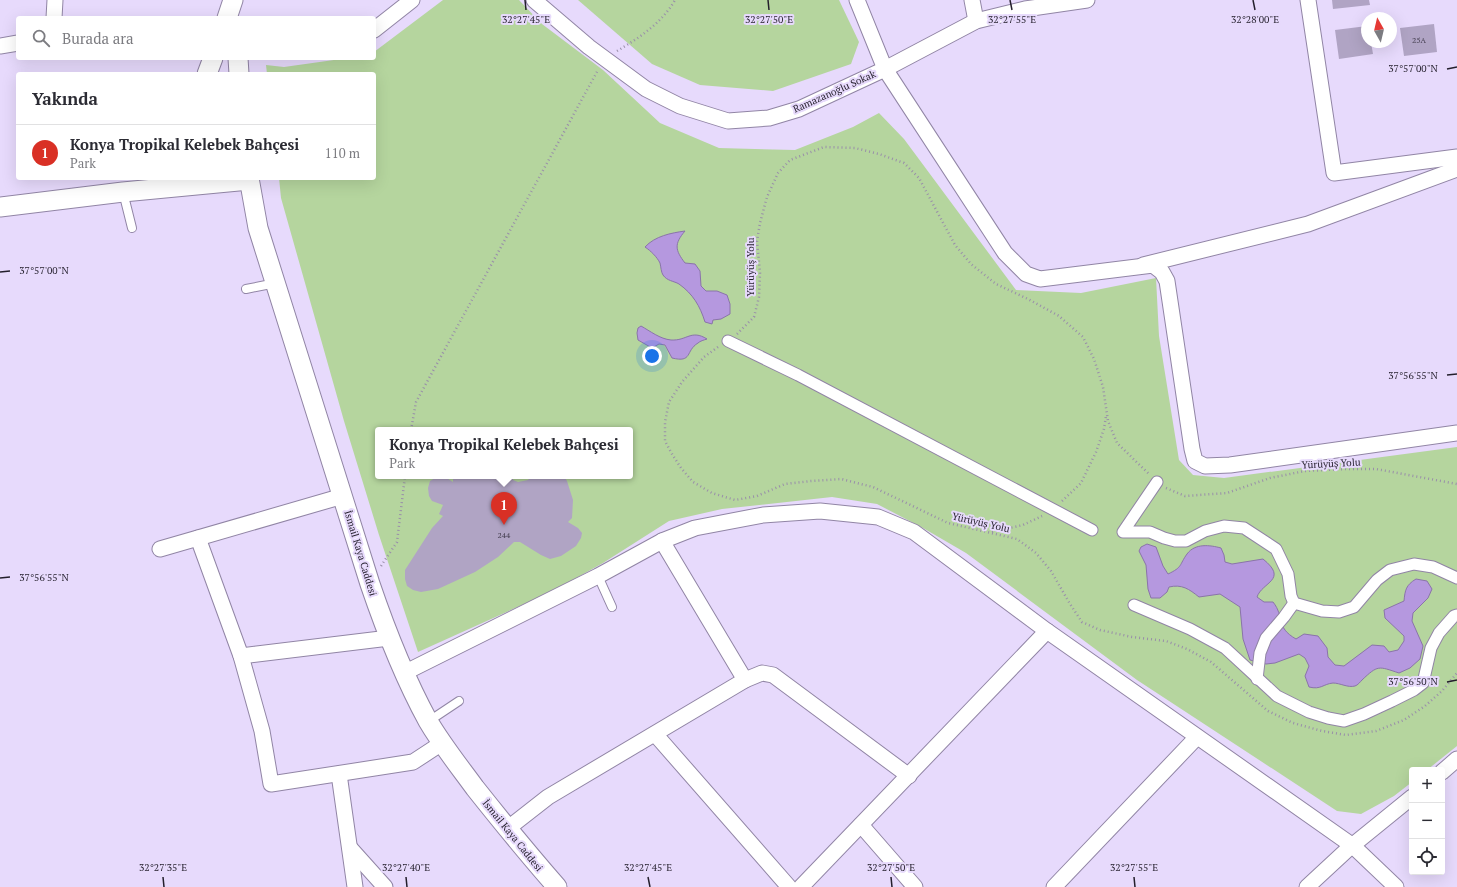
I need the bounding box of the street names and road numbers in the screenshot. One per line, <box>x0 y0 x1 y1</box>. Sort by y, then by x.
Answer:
street label: Ramazanoğlu Sokak <box>791 67 878 116</box>
street label: Yürüyüş Yolu <box>744 237 757 296</box>
street label: Yürüyüş Yolu <box>1301 455 1361 472</box>
street label: İsmail Kaya Caddesi <box>341 509 380 598</box>
street label: Yürüyüş Yolu <box>951 510 1011 536</box>
street label: İsmail Kaya Caddesi <box>480 797 546 874</box>

